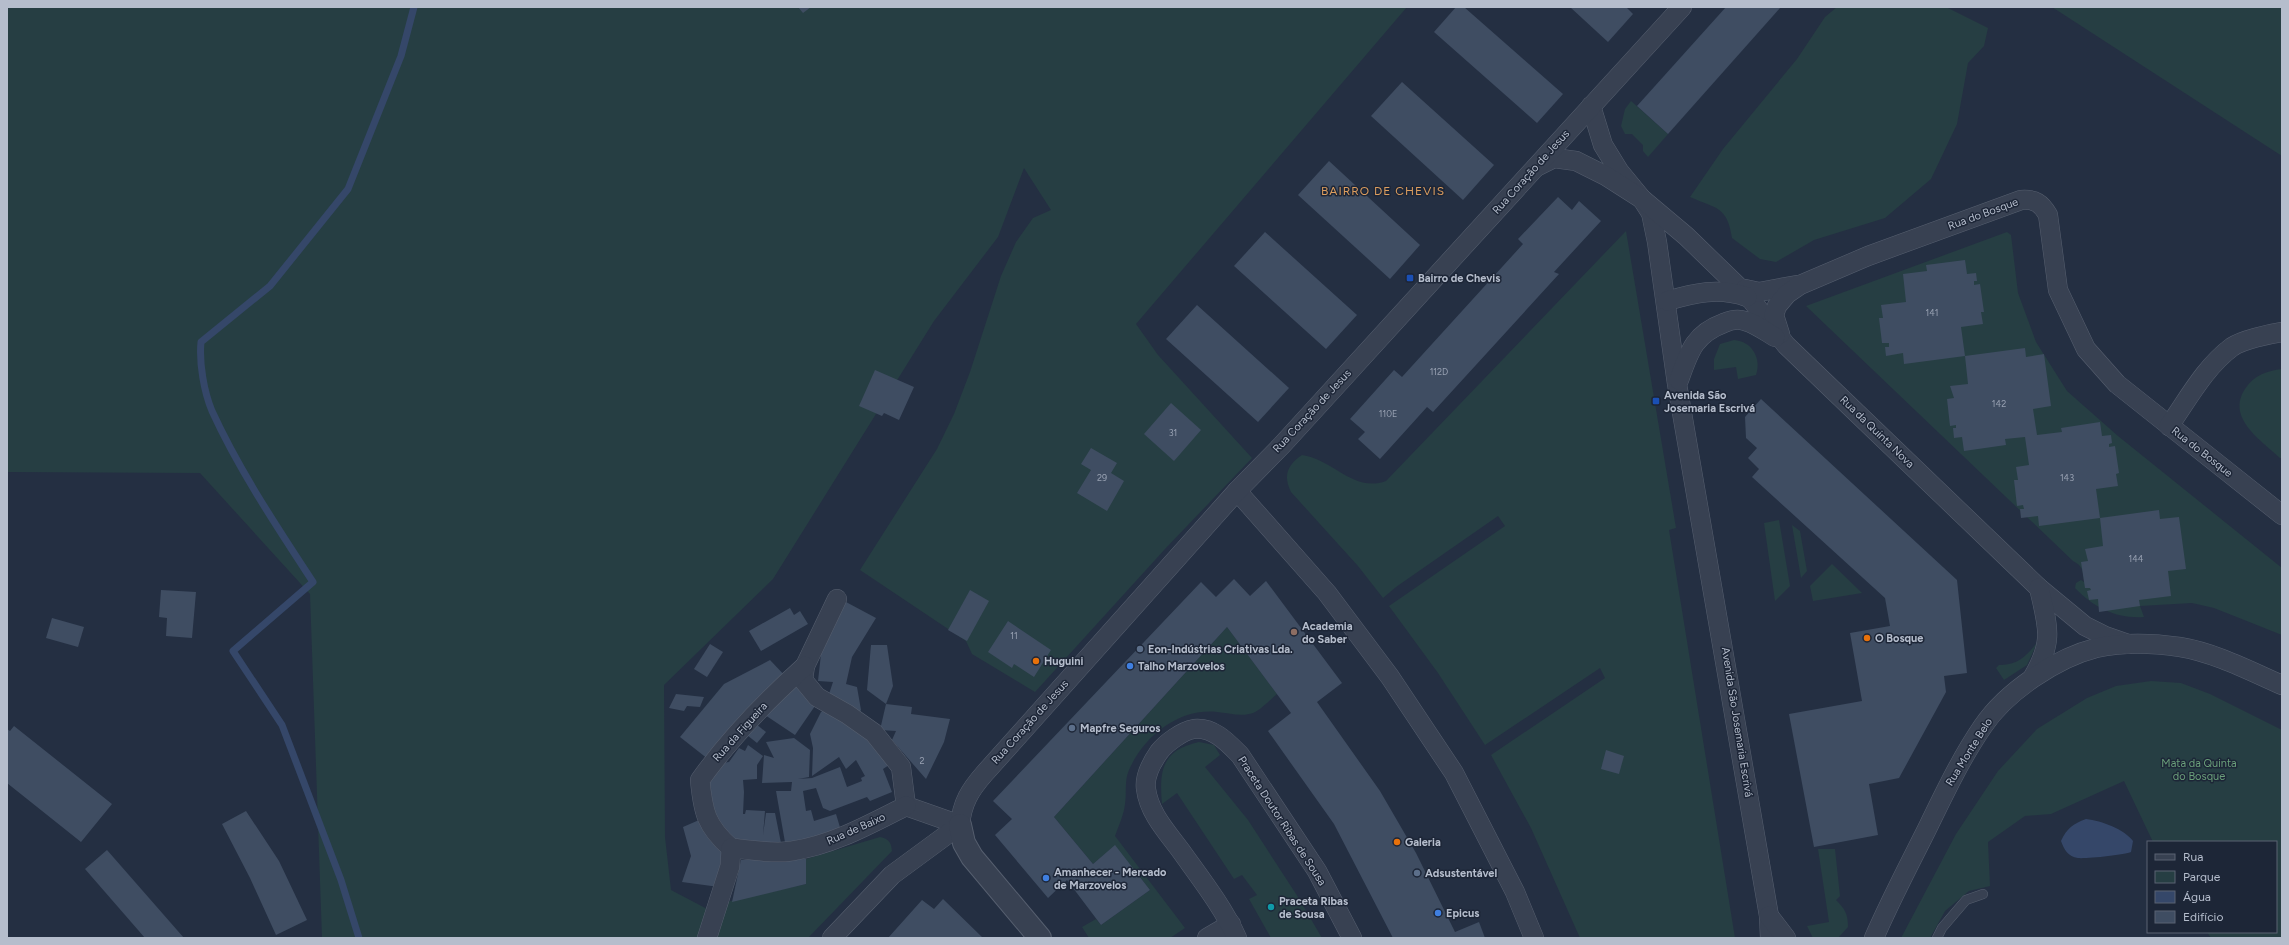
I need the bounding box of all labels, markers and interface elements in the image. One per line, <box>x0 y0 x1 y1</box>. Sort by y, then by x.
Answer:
street label: Rua Coração de Jesus <box>1490 127 1572 217</box>
district label: BAIRRO DE CHEVIS <box>1321 184 1445 198</box>
street label: Rua do Bosque <box>1946 195 2020 233</box>
place label: Bairro de Chevis <box>1418 272 1500 285</box>
marker: Bairro de Chevis <box>1405 273 1415 283</box>
house number: 141 <box>1925 307 1939 318</box>
house number: 112D <box>1430 366 1448 377</box>
street label: Rua Coração de Jesus <box>1270 367 1354 455</box>
place label: Avenida São Josemaria Escrivá <box>1664 389 1755 415</box>
street label: Rua da Quinta Nova <box>1837 393 1917 471</box>
marker: Avenida São Josemaria Escrivá <box>1651 396 1661 406</box>
house number: 142 <box>1992 398 2006 409</box>
house number: 110E <box>1379 408 1397 419</box>
street label: Rua do Bosque <box>2169 424 2235 480</box>
house number: 31 <box>1169 427 1177 438</box>
house number: 29 <box>1097 472 1107 483</box>
house number: 143 <box>2060 472 2074 483</box>
house number: 144 <box>2129 553 2144 564</box>
place label: Academia do Saber <box>1302 620 1353 646</box>
marker: Academia do Saber <box>1289 627 1299 637</box>
house number: 11 <box>1010 630 1018 641</box>
place label: O Bosque <box>1875 632 1923 645</box>
marker: O Bosque <box>1862 633 1872 643</box>
place label: Eon-Indústrias Criativas Lda. <box>1148 643 1293 656</box>
marker: Eon-Indústrias Criativas Lda. <box>1135 644 1145 654</box>
street label: Avenida São Josemaria Escrivá <box>1719 646 1755 798</box>
place label: Huguini <box>1044 655 1083 668</box>
marker: Huguini <box>1031 656 1041 666</box>
place label: Talho Marzovelos <box>1138 660 1225 673</box>
marker: Talho Marzovelos <box>1125 661 1135 671</box>
street label: Rua Coração de Jesus <box>989 677 1071 767</box>
street label: Rua da Figueira <box>710 700 770 764</box>
street label: Rua Monte Belo <box>1943 716 1995 788</box>
place label: Mapfre Seguros <box>1080 722 1160 735</box>
marker: Mapfre Seguros <box>1067 723 1077 733</box>
street label: Praceta Doutor Ribas de Sousa <box>1235 754 1329 888</box>
house number: 2 <box>919 755 925 766</box>
park label: Mata da Quinta do Bosque <box>2161 757 2237 783</box>
street label: Rua de Baixo <box>825 810 887 848</box>
place label: Galeria <box>1405 836 1441 849</box>
marker: Galeria <box>1392 837 1402 847</box>
legend <box>2147 841 2277 933</box>
text: Rua <box>2183 850 2203 864</box>
place label: Amanhecer - Mercado de Marzovelos <box>1054 866 1167 892</box>
place label: Adsustentável <box>1425 867 1497 880</box>
marker: Adsustentável <box>1412 868 1422 878</box>
text: Parque <box>2183 870 2221 884</box>
marker: Amanhecer - Mercado de Marzovelos <box>1041 873 1051 883</box>
text: Água <box>2183 890 2211 904</box>
place label: Praceta Ribas de Sousa <box>1279 895 1348 921</box>
marker: Praceta Ribas de Sousa <box>1266 902 1276 912</box>
place label: Epicus <box>1446 907 1479 920</box>
marker: Epicus <box>1433 908 1443 918</box>
text: Edifício <box>2183 910 2223 924</box>

